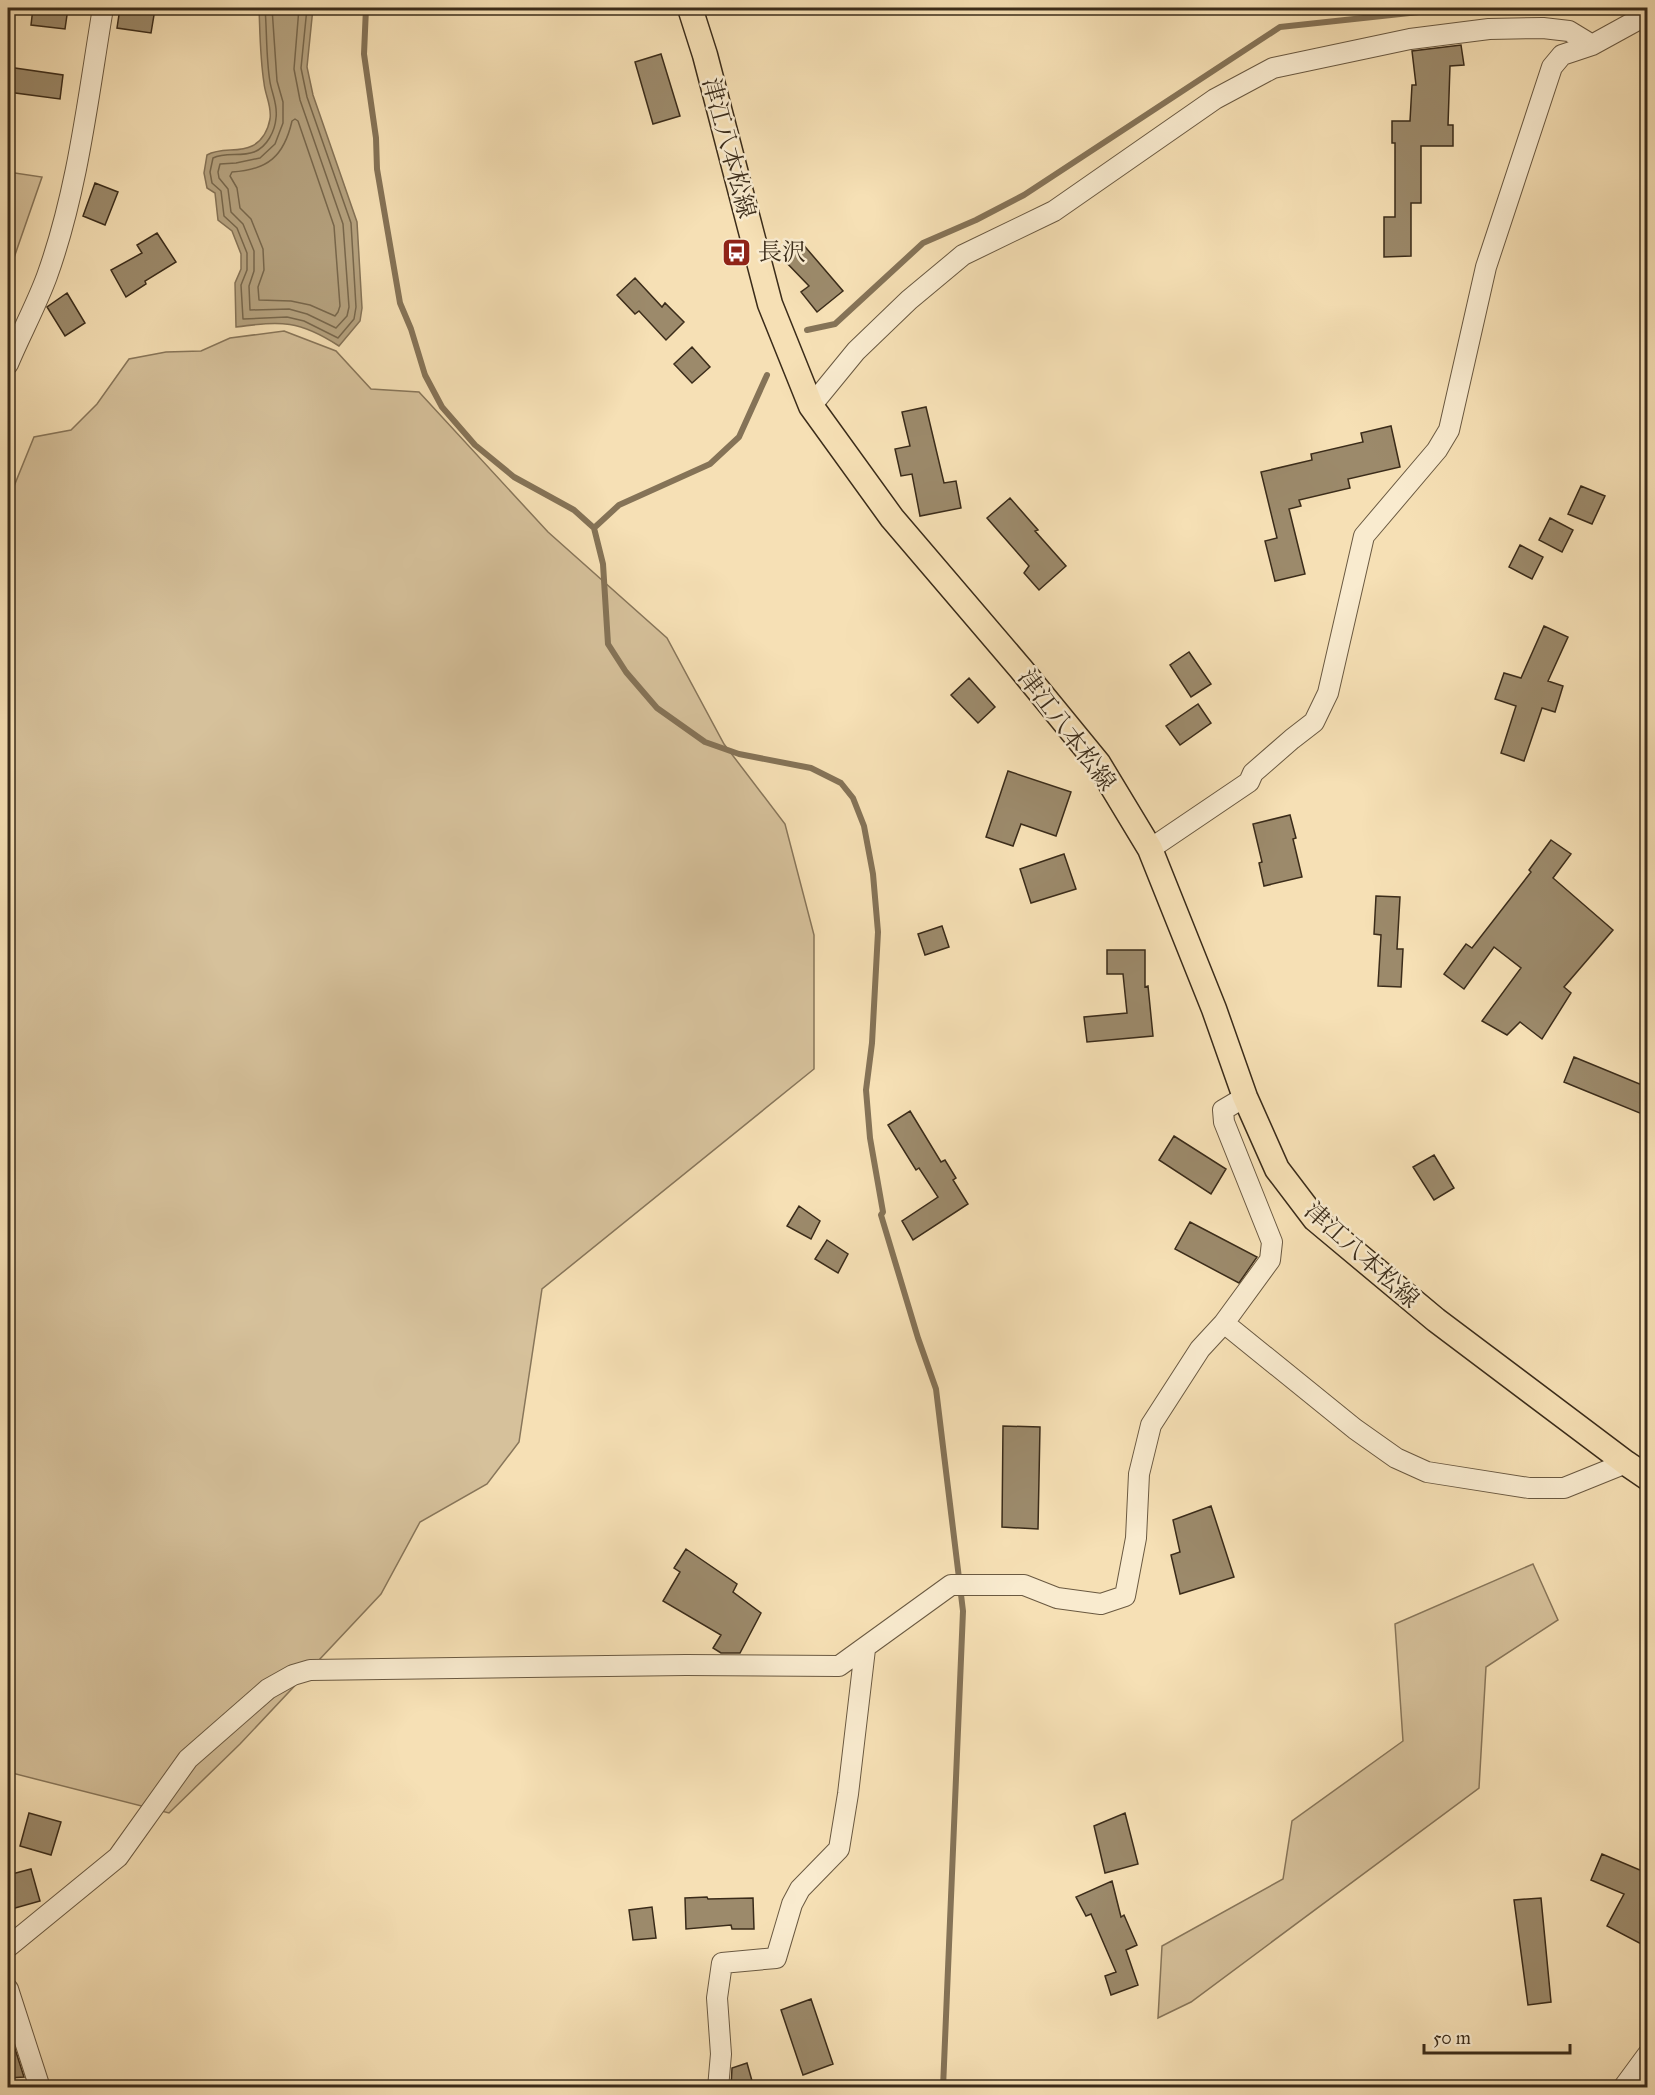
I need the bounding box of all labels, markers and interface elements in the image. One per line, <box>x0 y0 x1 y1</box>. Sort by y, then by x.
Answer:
street label: 津江八本松線 <box>696 75 762 221</box>
bus stop icon: 長沢 <box>721 236 753 268</box>
place label: 長沢 <box>758 237 806 267</box>
street label: 津江八本松線 <box>1012 663 1122 797</box>
street label: 津江八本松線 <box>1298 1196 1426 1314</box>
scale bar <box>1424 2017 1570 2055</box>
text: 50 m <box>1433 2027 1471 2049</box>

